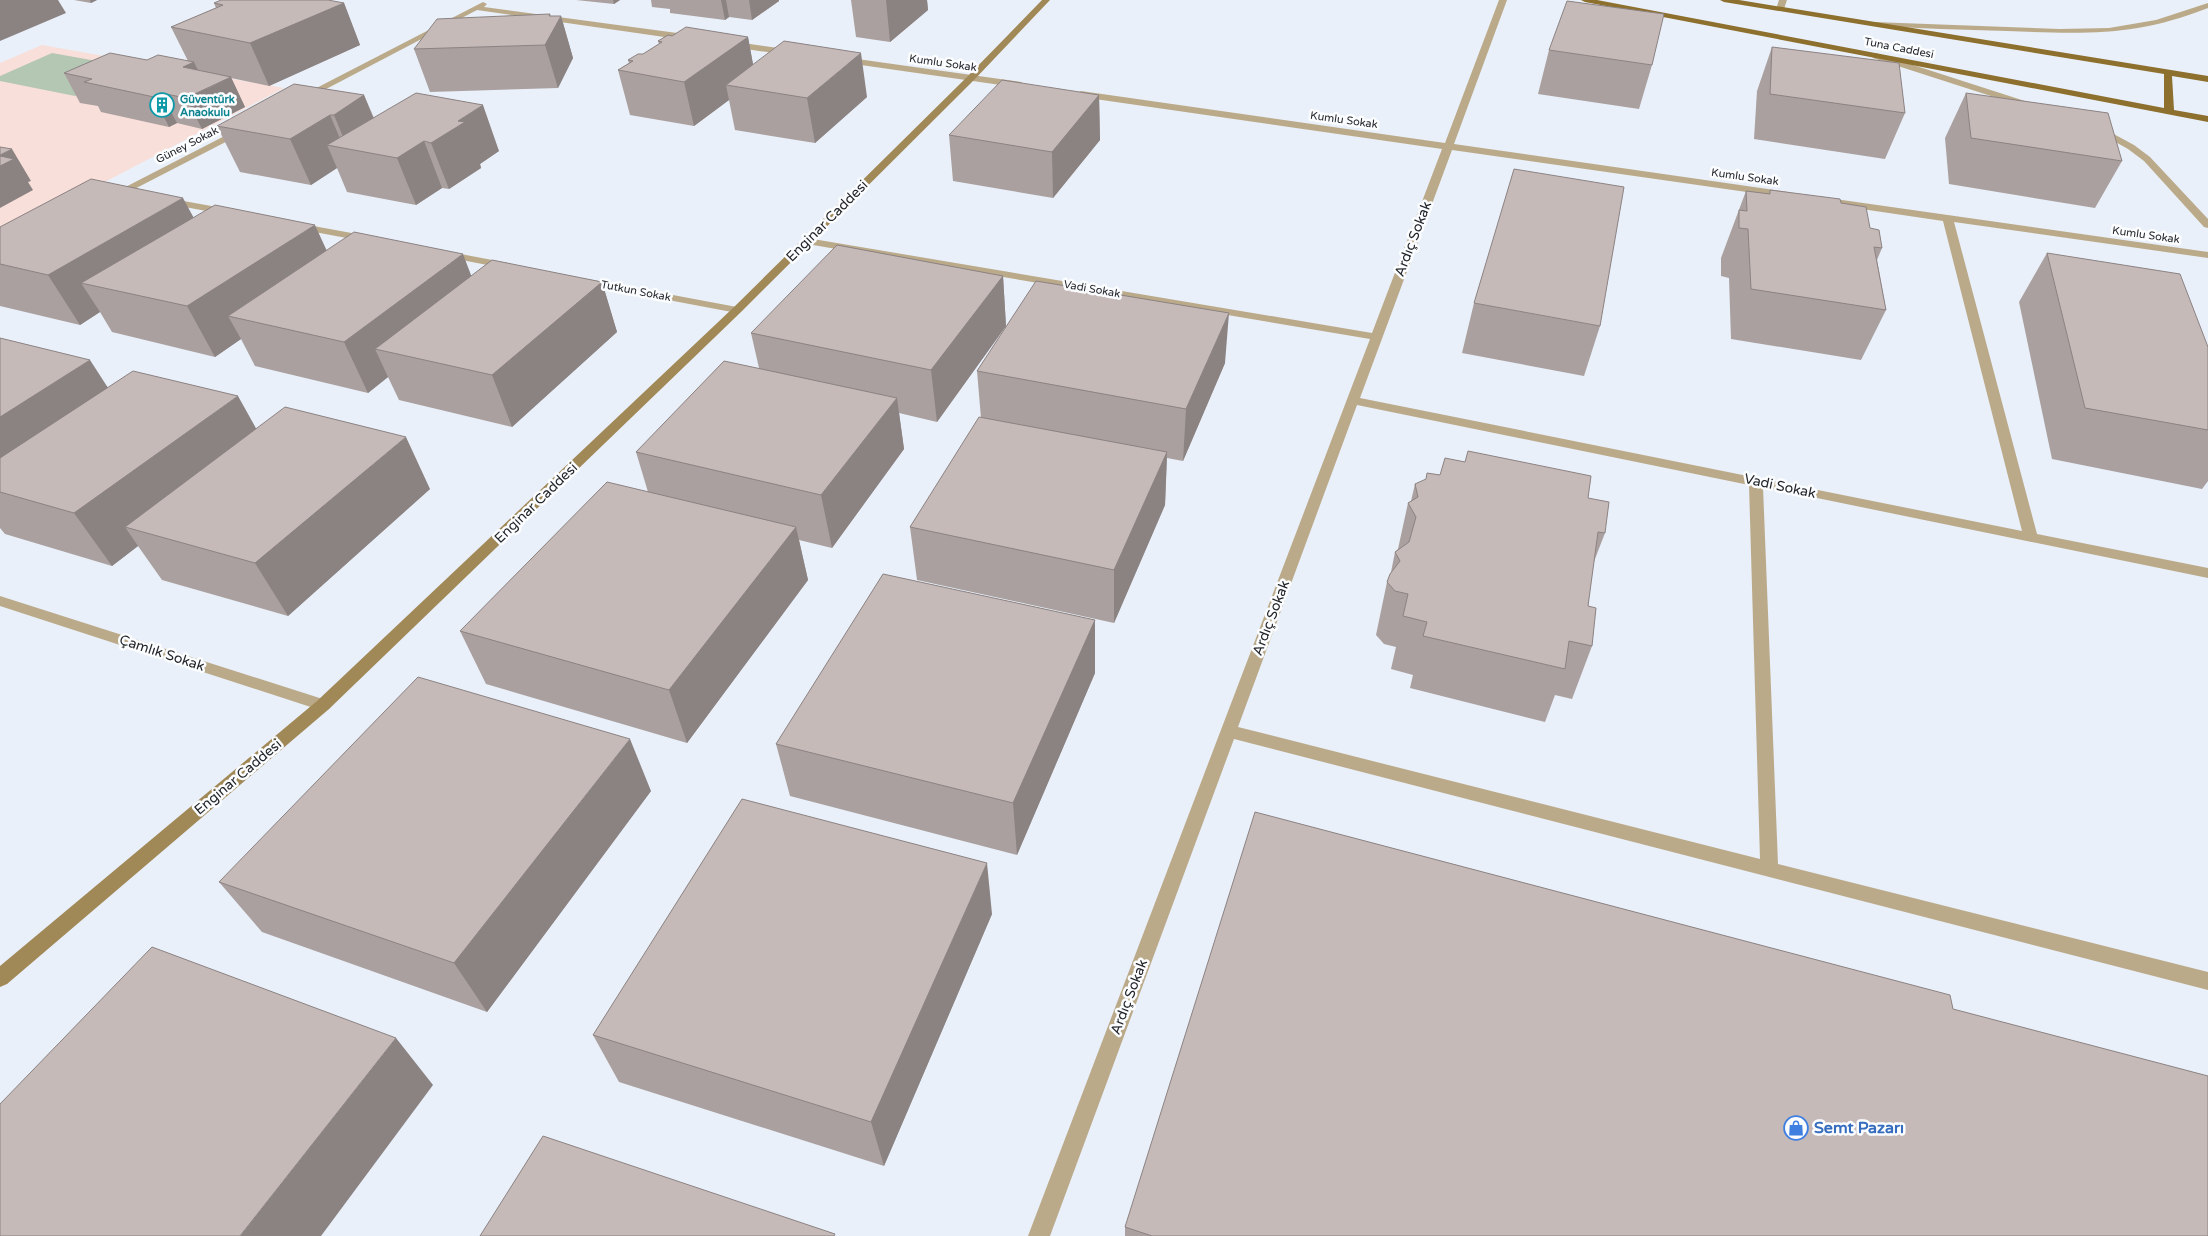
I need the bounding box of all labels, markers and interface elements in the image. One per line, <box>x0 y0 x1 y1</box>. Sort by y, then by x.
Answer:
street label: Tuna Caddesi <box>1863 35 1935 61</box>
street label: Kumlu Sokak <box>908 52 978 74</box>
building icon: Güventürk Anaokulu <box>149 92 175 118</box>
place label: Güventürk Anaokulu <box>180 93 235 119</box>
street label: Kumlu Sokak <box>1309 109 1379 131</box>
street label: Güney Sokak <box>154 124 220 166</box>
street label: Kumlu Sokak <box>1710 166 1780 188</box>
street label: Enginar Caddesi <box>783 177 871 265</box>
street label: Ardıç Sokak <box>1391 199 1435 279</box>
street label: Kumlu Sokak <box>2111 224 2181 246</box>
street label: Tutkun Sokak <box>600 278 672 304</box>
street label: Vadi Sokak <box>1063 278 1121 300</box>
street label: Enginar Caddesi <box>491 459 581 547</box>
street label: Vadi Sokak <box>1743 470 1818 502</box>
street label: Ardıç Sokak <box>1249 578 1293 658</box>
street label: Çamlık Sokak <box>117 631 207 675</box>
street label: Enginar Caddesi <box>191 736 285 818</box>
street label: Ardıç Sokak <box>1107 957 1151 1037</box>
shop icon: Semt Pazarı <box>1783 1115 1809 1141</box>
place label: Semt Pazarı <box>1814 1118 1904 1138</box>

